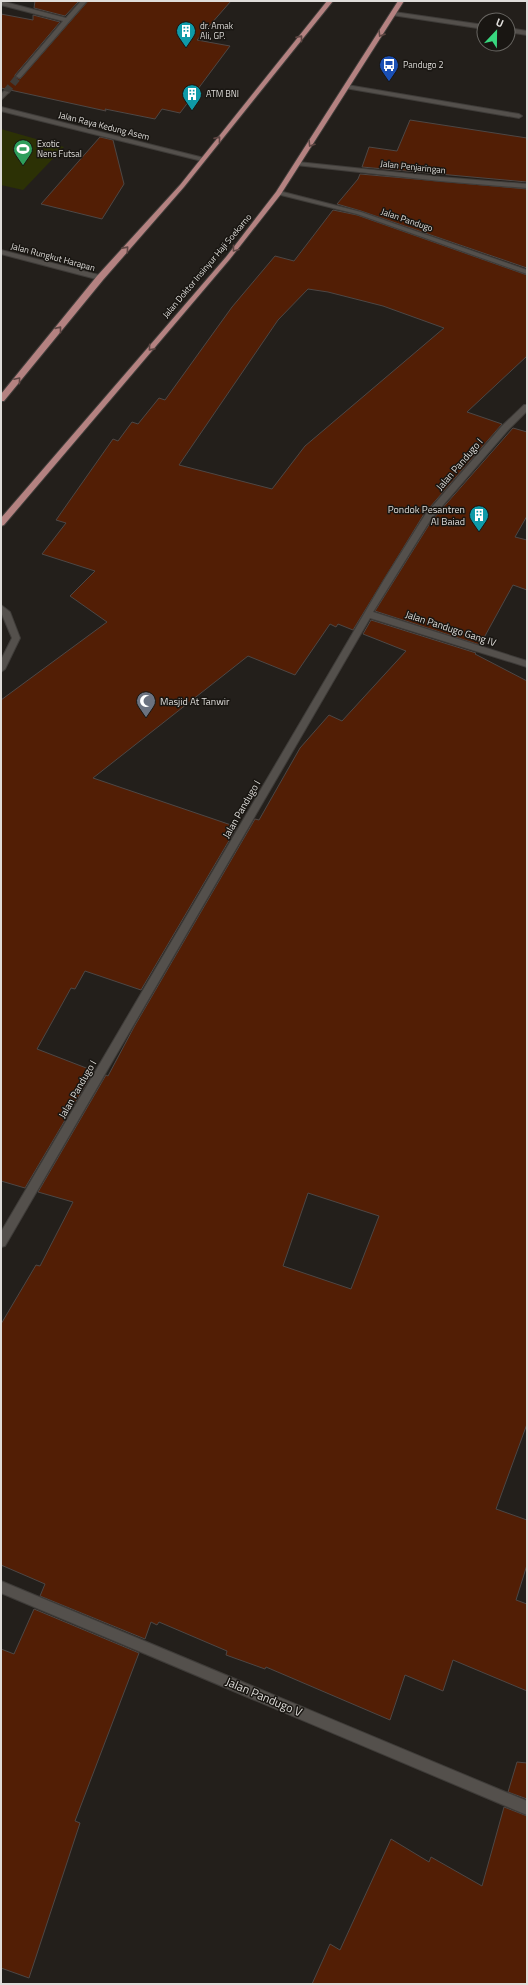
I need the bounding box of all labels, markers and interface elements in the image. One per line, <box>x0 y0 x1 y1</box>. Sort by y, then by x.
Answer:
north arrow <box>476 12 516 52</box>
text: U <box>493 14 506 31</box>
place label: dr. Amak Ali, GP. <box>200 19 234 42</box>
building icon: dr. Amak Ali, GP. <box>175 20 197 48</box>
one-way arrow <box>378 30 386 37</box>
one-way arrow <box>295 35 302 42</box>
bus stop icon: Pandugo 2 <box>378 54 400 82</box>
place label: Pandugo 2 <box>403 58 444 71</box>
building icon: ATM BNI <box>181 83 203 111</box>
place label: ATM BNI <box>206 87 239 100</box>
street label: Jalan Raya Kedung Asem <box>57 108 151 143</box>
one-way arrow <box>214 136 221 143</box>
place label: Exotic Nens Futsal <box>37 137 82 160</box>
sports icon: Exotic Nens Futsal <box>12 138 34 166</box>
one-way arrow <box>308 140 316 147</box>
street label: Jalan Penjaringan <box>380 157 446 176</box>
street label: Jalan Pandugo <box>379 205 435 235</box>
street label: Jalan Doktor Insinyur Haji Soekarno <box>159 210 254 321</box>
street label: Jalan Rungkut Harapan <box>10 239 97 274</box>
one-way arrow <box>233 245 240 252</box>
one-way arrow <box>121 247 128 254</box>
one-way arrow <box>54 327 61 334</box>
one-way arrow <box>149 344 156 351</box>
one-way arrow <box>13 377 20 384</box>
street label: Jalan Pandugo I <box>432 435 486 494</box>
place label: Pondok Pesantren Al Baiad <box>388 502 465 529</box>
building icon: Pondok Pesantren Al Baiad <box>468 504 490 532</box>
street label: Jalan Pandugo Gang IV <box>404 607 498 650</box>
mosque icon: Masjid At Tanwir <box>135 690 157 718</box>
place label: Masjid At Tanwir <box>160 694 230 709</box>
street label: Jalan Pandugo I <box>219 777 264 841</box>
street label: Jalan Pandugo I <box>55 1057 100 1121</box>
street label: Jalan Pandugo V <box>223 1672 306 1721</box>

